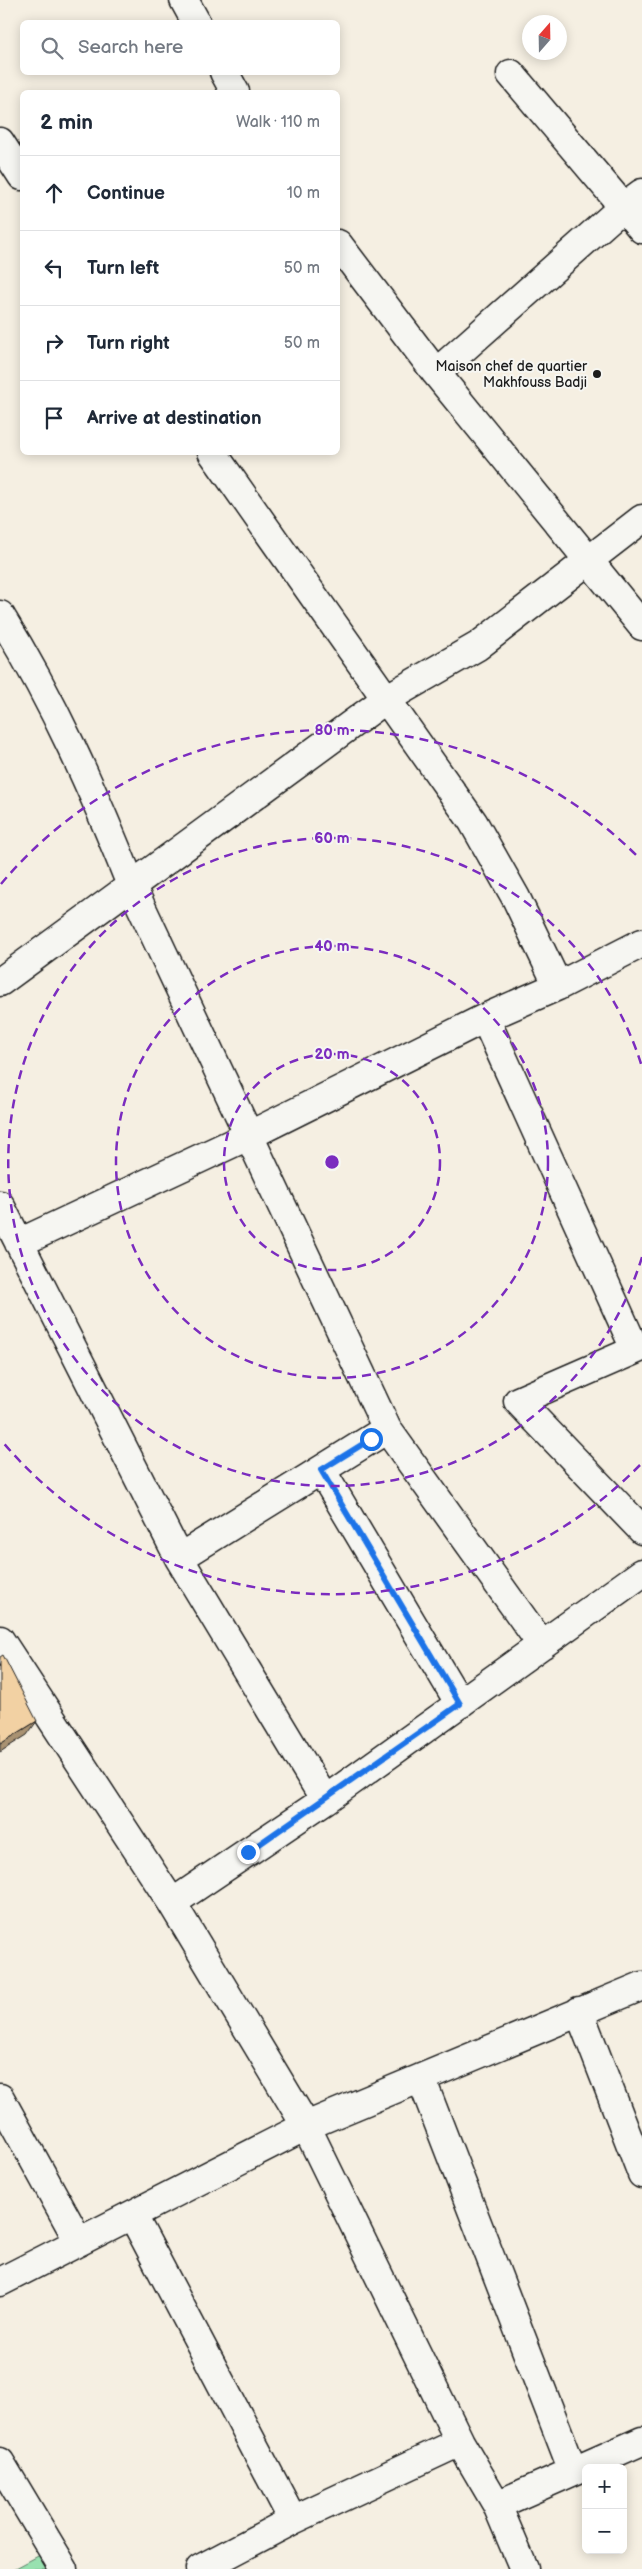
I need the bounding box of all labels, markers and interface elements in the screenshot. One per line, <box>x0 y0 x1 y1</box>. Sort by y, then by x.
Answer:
north arrow <box>522 15 567 60</box>
search box <box>20 20 340 75</box>
icon: search <box>38 34 66 62</box>
text: Search here <box>78 36 183 59</box>
text: 2 min <box>40 110 93 135</box>
text: Walk · 110 m <box>236 113 320 132</box>
icon: ahead <box>40 179 68 207</box>
text: Continue <box>87 182 165 205</box>
text: 10 m <box>287 184 320 203</box>
icon: left <box>40 254 68 282</box>
text: Turn left <box>87 257 159 280</box>
text: 50 m <box>284 259 320 278</box>
icon: right <box>40 329 68 357</box>
text: Turn right <box>87 332 170 355</box>
text: 50 m <box>284 334 320 353</box>
place label: Maison chef de quartier Makhfouss Badji <box>435 358 588 391</box>
marker: Maison chef de quartier Makhfouss Badji <box>591 368 603 380</box>
icon: arrive <box>40 404 68 432</box>
text: Arrive at destination <box>87 407 262 430</box>
text: 80 m <box>314 721 350 740</box>
text: 60 m <box>314 829 350 848</box>
text: 40 m <box>314 937 350 956</box>
text: 20 m <box>315 1045 350 1064</box>
centre of rings <box>323 1153 341 1171</box>
route start <box>360 1428 383 1451</box>
route end <box>237 1841 260 1864</box>
map controls <box>582 2464 627 2554</box>
button: + <box>582 2464 627 2509</box>
button: − <box>582 2509 627 2554</box>

